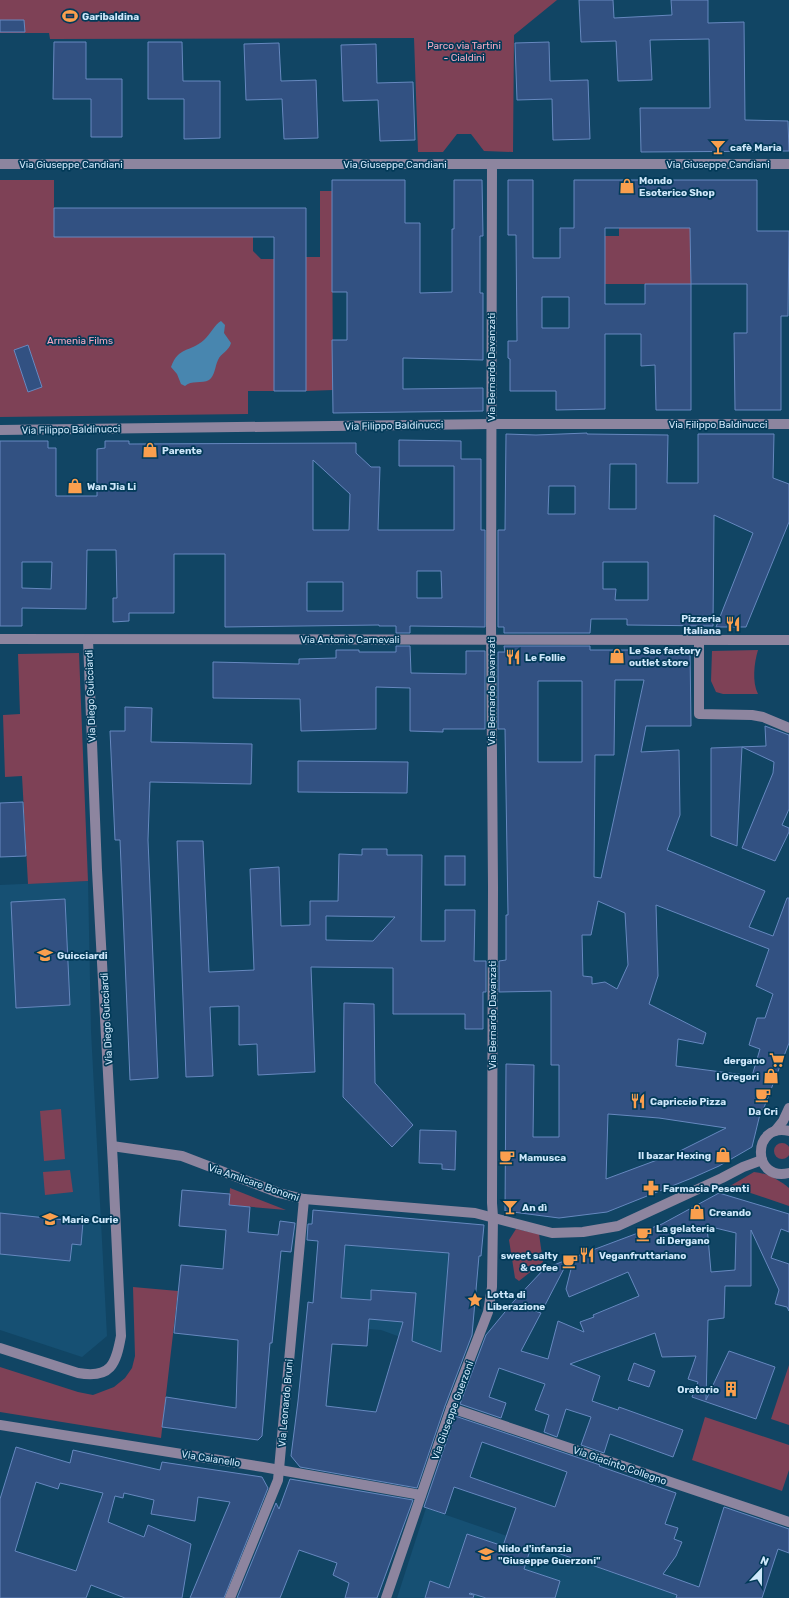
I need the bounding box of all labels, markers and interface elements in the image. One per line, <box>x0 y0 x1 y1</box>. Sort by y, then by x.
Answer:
sports icon: Garibaldina <box>61 7 79 25</box>
place label: Garibaldina <box>82 11 139 23</box>
park label: Parco via Tartini - Cialdini <box>427 40 501 64</box>
bar icon: cafè Maria <box>709 138 727 156</box>
place label: cafè Maria <box>730 142 782 154</box>
street label: Via Giuseppe Candiani <box>19 159 123 171</box>
street label: Via Giuseppe Candiani <box>343 159 447 171</box>
street label: Via Giuseppe Candiani <box>666 159 770 171</box>
place label: Mondo Esoterico Shop <box>639 175 715 199</box>
shop icon: Mondo Esoterico Shop <box>618 177 636 195</box>
street label: Via Bernardo Davanzati <box>486 313 498 421</box>
park label: Armenia Films <box>47 335 113 347</box>
street label: Via Filippo Baldinucci <box>345 419 443 433</box>
street label: Via Filippo Baldinucci <box>669 419 767 431</box>
street label: Via Filippo Baldinucci <box>22 423 120 437</box>
shop icon: Parente <box>141 441 159 459</box>
place label: Parente <box>162 445 202 457</box>
shop icon: Wan Jia Li <box>66 477 84 495</box>
place label: Wan Jia Li <box>87 481 136 493</box>
place label: Pizzeria Italiana <box>681 613 721 637</box>
restaurant icon: Pizzeria Italiana <box>724 615 742 633</box>
street label: Via Antonio Carnevali <box>301 634 399 646</box>
street label: Via Bernardo Davanzati <box>486 637 498 745</box>
place label: Le Sac factory outlet store <box>629 645 701 669</box>
shop icon: Le Sac factory outlet store <box>608 647 626 665</box>
restaurant icon: Le Follie <box>504 648 522 666</box>
street label: Via Diego Guicciardi <box>83 650 99 742</box>
place label: Le Follie <box>525 652 566 664</box>
school or university icon: Guicciardi <box>36 946 54 964</box>
place label: Guicciardi <box>57 950 108 962</box>
street label: Via Bernardo Davanzati <box>487 961 499 1069</box>
street label: Via Diego Guicciardi <box>99 973 115 1065</box>
supermarket icon: dergano <box>768 1051 786 1069</box>
place label: dergano <box>723 1055 765 1067</box>
shop icon: I Gregori <box>762 1067 780 1085</box>
place label: I Gregori <box>716 1071 759 1083</box>
cafe icon: Da Cri <box>754 1086 772 1104</box>
restaurant icon: Capriccio Pizza <box>629 1092 647 1110</box>
place label: Capriccio Pizza <box>650 1096 726 1108</box>
place label: Da Cri <box>748 1106 778 1118</box>
shop icon: Il bazar Hexing <box>714 1146 732 1164</box>
cafe icon: Mamusca <box>498 1148 516 1166</box>
place label: Il bazar Hexing <box>638 1150 711 1162</box>
place label: Mamusca <box>519 1152 566 1164</box>
street label: Via Amilcare Bonomi <box>207 1162 301 1204</box>
pharmacy icon: Farmacia Pesenti <box>642 1179 660 1197</box>
place label: Farmacia Pesenti <box>663 1183 749 1195</box>
bar icon: An dì <box>501 1198 519 1216</box>
place label: An dì <box>522 1202 547 1214</box>
shop icon: Creando <box>688 1203 706 1221</box>
place label: Creando <box>709 1207 751 1219</box>
school or university icon: Marie Curie <box>41 1210 59 1228</box>
place label: Marie Curie <box>62 1214 118 1226</box>
place label: La gelateria di Dergano <box>656 1223 715 1247</box>
cafe icon: La gelateria di Dergano <box>635 1225 653 1243</box>
restaurant icon: Veganfruttariano <box>578 1246 596 1264</box>
place label: sweet salty & cofee <box>501 1250 558 1274</box>
place label: Veganfruttariano <box>599 1250 686 1262</box>
cafe icon: sweet salty & cofee <box>561 1252 579 1270</box>
place label: Lotta di Liberazione <box>487 1289 545 1313</box>
place icon: Lotta di Liberazione <box>466 1291 484 1309</box>
street label: Via Leonardo Bruni <box>276 1359 296 1448</box>
street label: Via Giuseppe Guerzoni <box>429 1359 476 1461</box>
building icon: Oratorio <box>722 1380 740 1398</box>
place label: Oratorio <box>677 1384 719 1396</box>
street label: Via Giacinto Collegno <box>571 1444 668 1488</box>
street label: Via Caianello <box>181 1448 241 1470</box>
place label: Nido d'infanzia "Giuseppe Guerzoni" <box>498 1543 601 1567</box>
school or university icon: Nido d'infanzia "Giuseppe Guerzoni" <box>477 1545 495 1563</box>
north arrow <box>741 1550 781 1590</box>
text: N <box>758 1554 771 1569</box>

